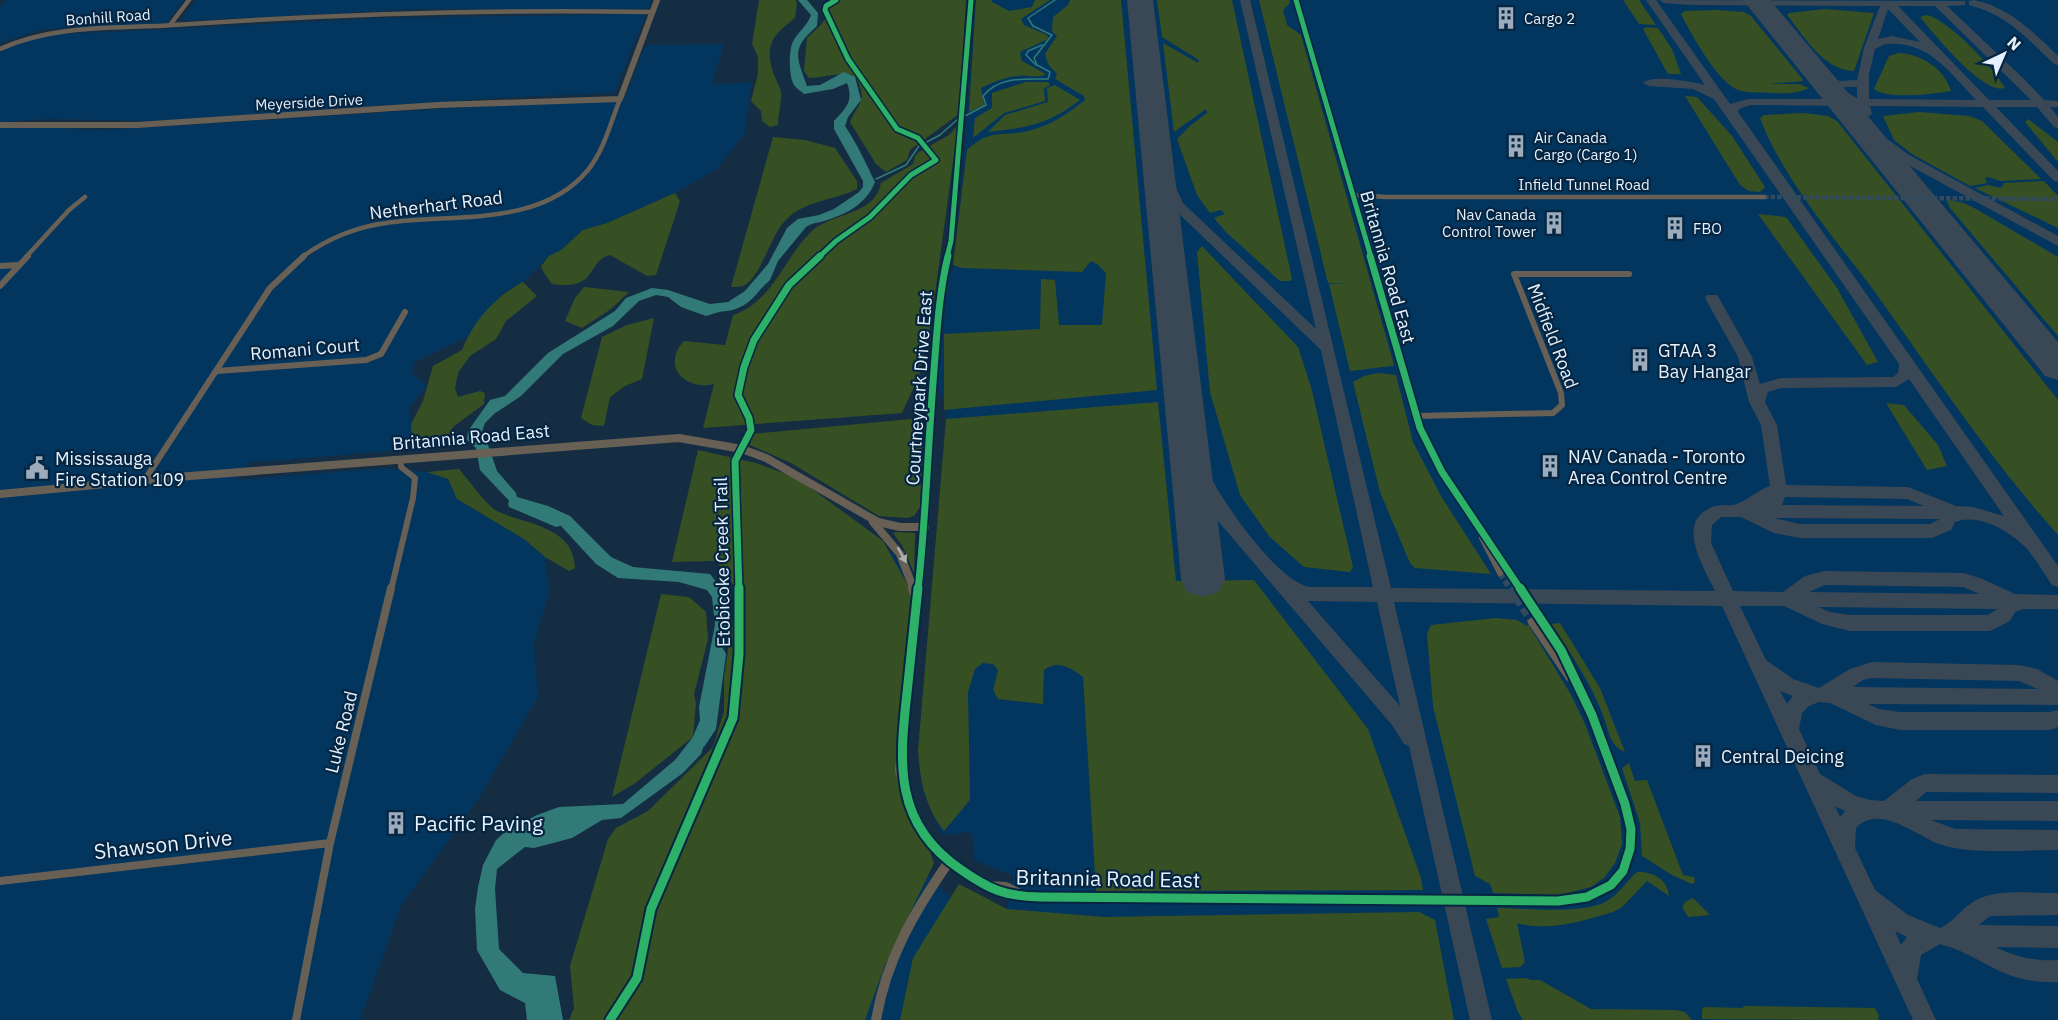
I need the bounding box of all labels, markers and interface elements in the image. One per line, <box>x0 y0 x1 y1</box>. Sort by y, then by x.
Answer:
street label: Bonhill Road <box>65 5 151 29</box>
building icon: Cargo 2 <box>1493 5 1519 31</box>
place label: Cargo 2 <box>1524 9 1575 28</box>
north arrow <box>1974 24 2034 84</box>
text: N <box>2003 32 2026 54</box>
street label: Meyerside Drive <box>255 90 363 114</box>
place label: Air Canada Cargo (Cargo 1) <box>1534 128 1638 164</box>
building icon: Air Canada Cargo (Cargo 1) <box>1503 133 1529 159</box>
street label: Infield Tunnel Road <box>1518 175 1650 194</box>
street label: Netherhart Road <box>368 185 504 225</box>
street label: Britannia Road East <box>1355 188 1421 346</box>
place label: Nav Canada Control Tower <box>1442 205 1536 241</box>
building icon: Nav Canada Control Tower <box>1541 210 1567 236</box>
building icon: FBO <box>1662 215 1688 241</box>
place label: FBO <box>1693 219 1722 238</box>
street label: Midfield Road <box>1522 280 1584 392</box>
street label: Courtneypark Drive East <box>901 290 937 486</box>
street label: Romani Court <box>249 333 361 365</box>
place label: GTAA 3 Bay Hangar <box>1658 339 1751 383</box>
building icon: GTAA 3 Bay Hangar <box>1627 347 1653 373</box>
street label: Britannia Road East <box>391 419 551 455</box>
place label: NAV Canada - Toronto Area Control Centre <box>1568 445 1745 489</box>
place label: Mississauga Fire Station 109 <box>55 447 184 491</box>
building icon: NAV Canada - Toronto Area Control Centre <box>1537 453 1563 479</box>
public building icon: Mississauga Fire Station 109 <box>24 455 50 481</box>
street label: Etobicoke Creek Trail <box>709 477 735 647</box>
one-way arrow <box>896 547 907 563</box>
street label: Luke Road <box>320 689 362 775</box>
building icon: Central Deicing <box>1690 743 1716 769</box>
place label: Central Deicing <box>1721 745 1844 768</box>
place label: Pacific Paving <box>414 809 543 837</box>
building icon: Pacific Paving <box>383 810 409 836</box>
street label: Shawson Drive <box>92 823 234 865</box>
street label: Britannia Road East <box>1015 862 1201 894</box>

